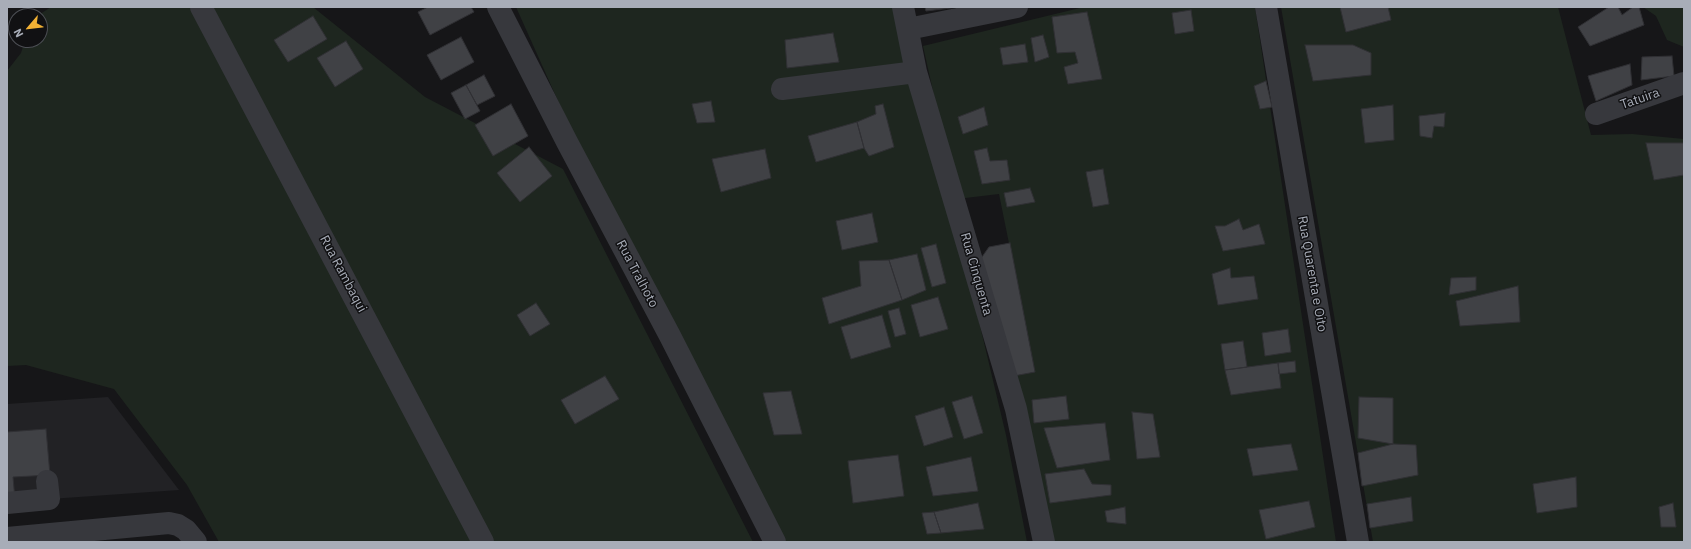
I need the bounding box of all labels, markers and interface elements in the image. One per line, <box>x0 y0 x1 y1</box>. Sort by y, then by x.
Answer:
north arrow <box>8 8 48 48</box>
text: N <box>10 26 26 40</box>
street label: Tatuira <box>1618 85 1662 113</box>
street label: Rua Quarenta e Oito <box>1294 215 1330 333</box>
street label: Rua Cinquenta <box>957 231 995 317</box>
street label: Rua Rambaqui <box>316 233 370 315</box>
street label: Rua Tralhoto <box>613 238 661 310</box>

